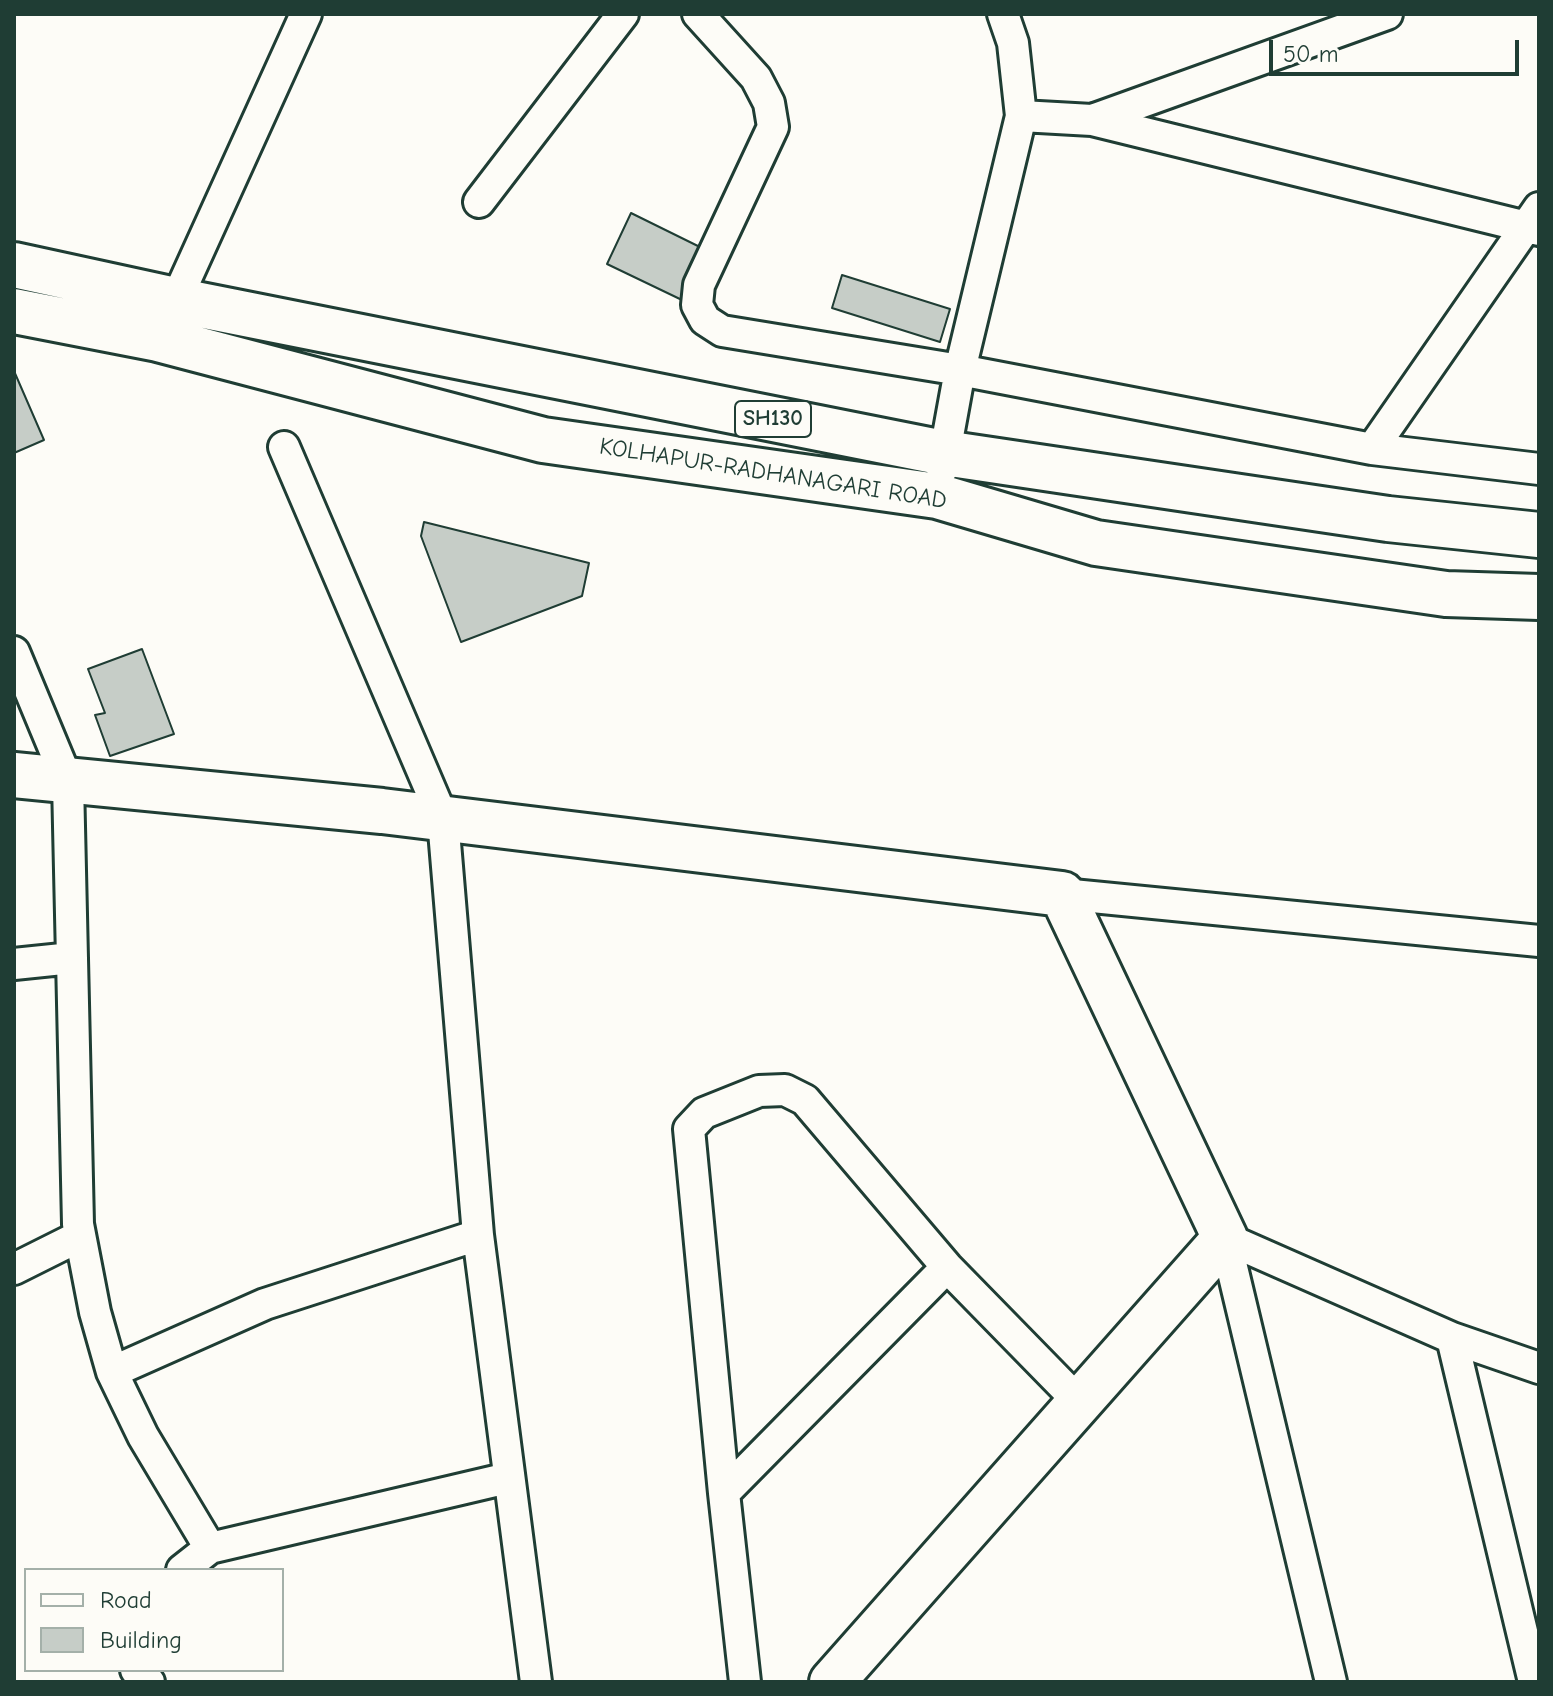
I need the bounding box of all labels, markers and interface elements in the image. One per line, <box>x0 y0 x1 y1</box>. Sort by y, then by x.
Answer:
scale bar <box>1273 24 1523 74</box>
text: 50 m <box>1283 40 1339 68</box>
road number: SH130 <box>735 401 811 437</box>
street label: KOLHAPUR-RADHANAGARI ROAD <box>597 432 949 516</box>
legend <box>24 1568 284 1672</box>
text: Road <box>100 1586 152 1614</box>
text: Building <box>100 1626 182 1654</box>

